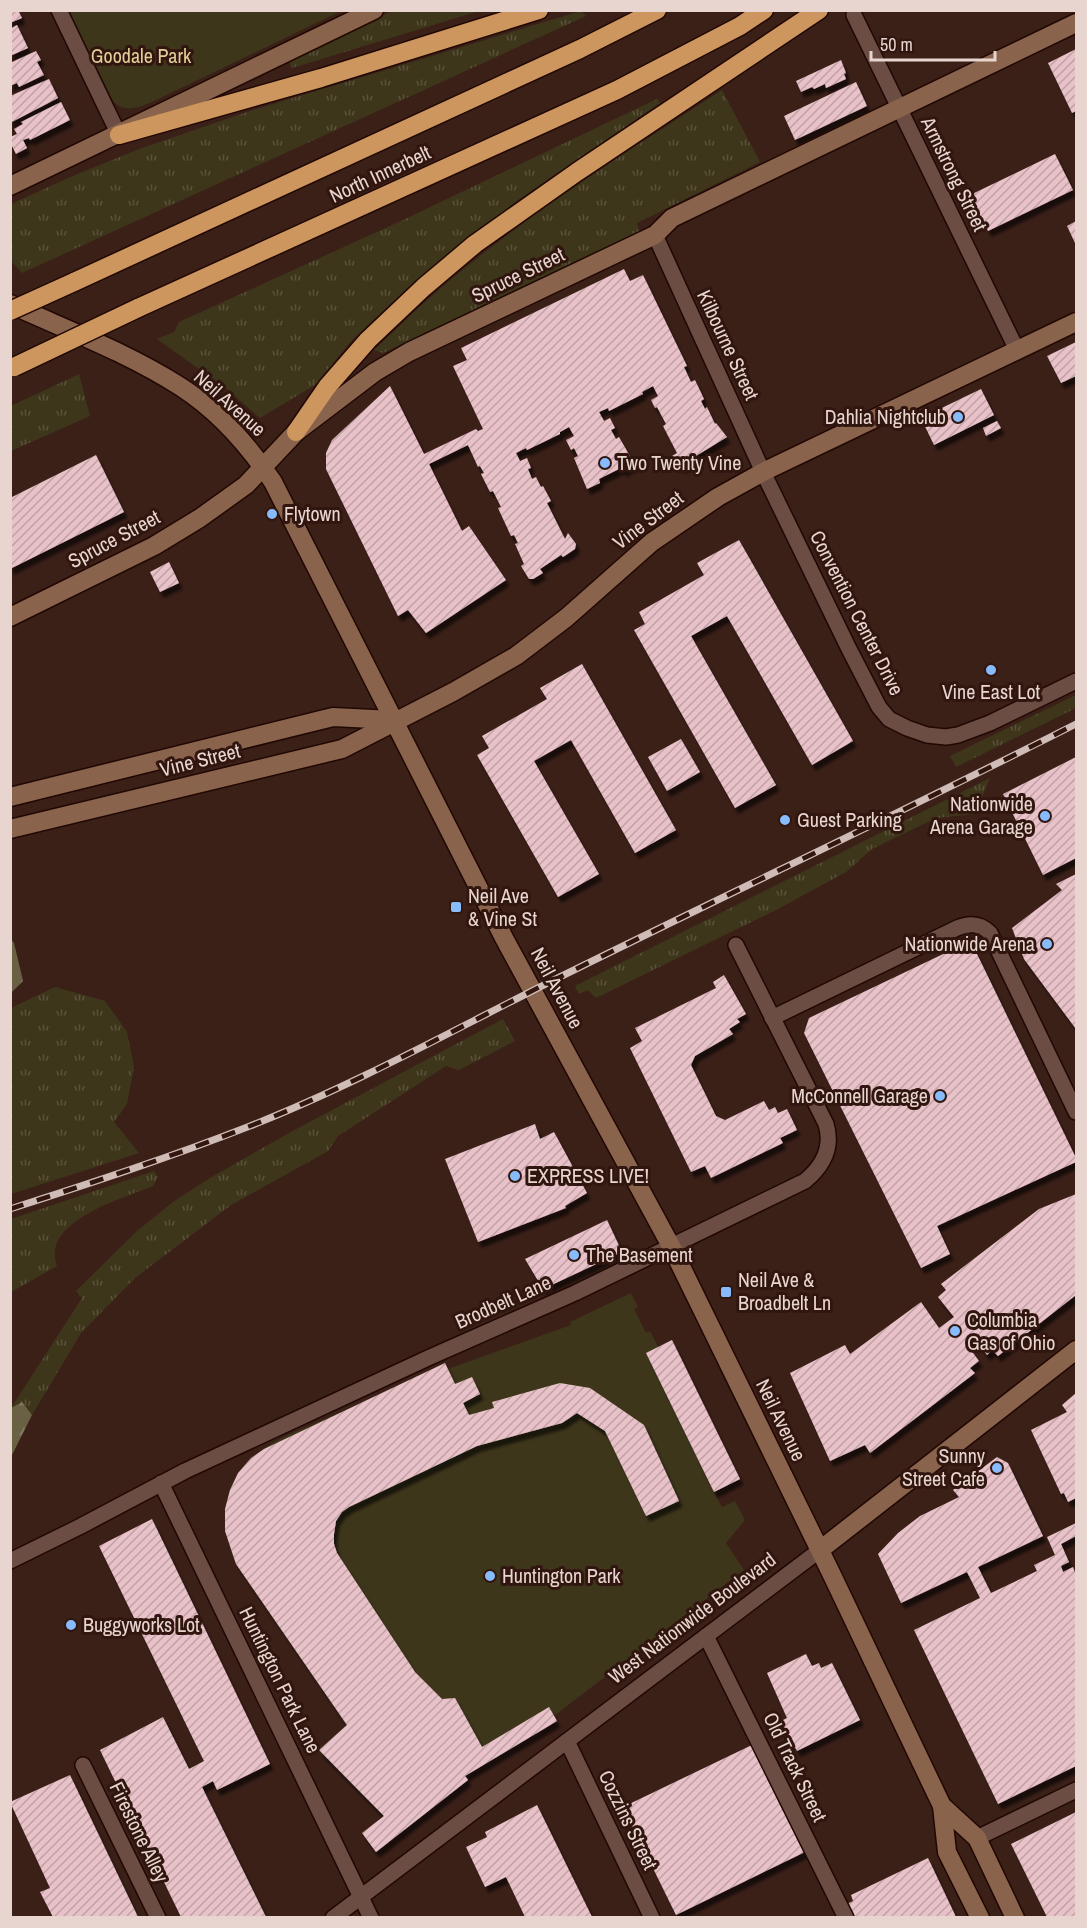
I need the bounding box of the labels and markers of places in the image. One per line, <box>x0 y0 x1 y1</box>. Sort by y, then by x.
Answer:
place label: Dahlia Nightclub <box>825 403 946 430</box>
marker: Dahlia Nightclub <box>951 410 965 424</box>
place label: Two Twenty Vine <box>617 449 741 476</box>
marker: Two Twenty Vine <box>598 456 612 470</box>
place label: Flytown <box>284 500 341 527</box>
marker: Flytown <box>265 507 279 521</box>
marker: Vine East Lot <box>984 663 998 677</box>
place label: Vine East Lot <box>942 678 1041 705</box>
place label: Nationwide Arena Garage <box>929 790 1033 840</box>
place label: Guest Parking <box>797 806 902 833</box>
marker: Nationwide Arena Garage <box>1038 809 1052 823</box>
marker: Guest Parking <box>778 813 792 827</box>
place label: Neil Ave & Vine St <box>468 882 537 932</box>
marker: Neil Ave & Vine St <box>449 900 463 914</box>
place label: Nationwide Arena <box>905 930 1035 957</box>
marker: Nationwide Arena <box>1040 937 1054 951</box>
place label: McConnell Garage <box>791 1082 928 1109</box>
marker: McConnell Garage <box>933 1089 947 1103</box>
place label: EXPRESS LIVE! <box>527 1162 649 1189</box>
marker: EXPRESS LIVE! <box>508 1169 522 1183</box>
place label: The Basement <box>586 1241 693 1268</box>
marker: The Basement <box>567 1248 581 1262</box>
place label: Neil Ave & Broadbelt Ln <box>738 1266 831 1316</box>
marker: Neil Ave & Broadbelt Ln <box>719 1285 733 1299</box>
place label: Columbia Gas of Ohio <box>967 1306 1055 1356</box>
marker: Columbia Gas of Ohio <box>948 1324 962 1338</box>
place label: Sunny Street Cafe <box>902 1442 986 1492</box>
marker: Sunny Street Cafe <box>990 1461 1004 1475</box>
place label: Huntington Park <box>502 1562 621 1589</box>
marker: Huntington Park <box>483 1569 497 1583</box>
place label: Buggyworks Lot <box>83 1611 200 1638</box>
marker: Buggyworks Lot <box>64 1618 78 1632</box>

